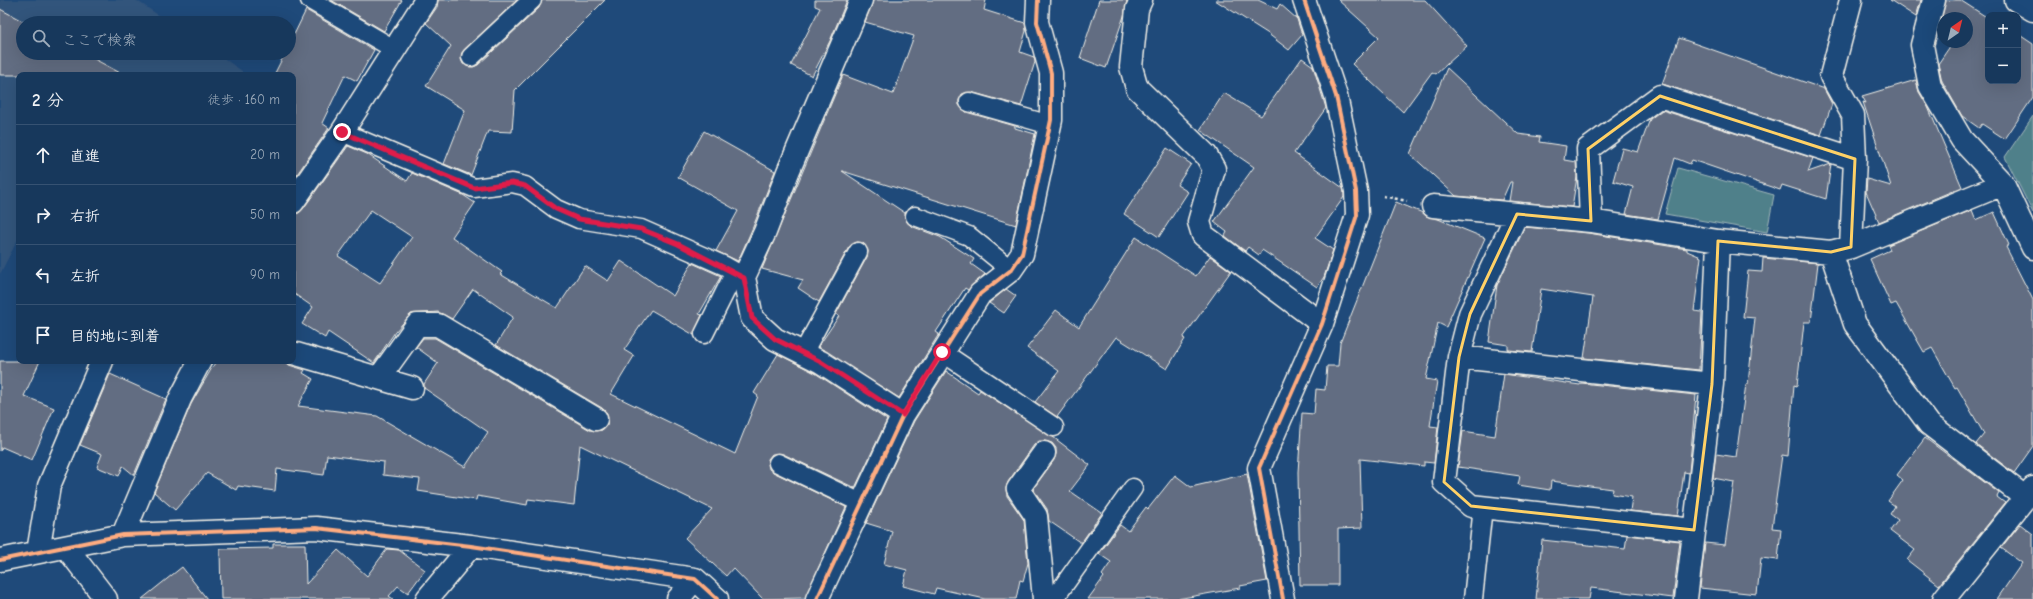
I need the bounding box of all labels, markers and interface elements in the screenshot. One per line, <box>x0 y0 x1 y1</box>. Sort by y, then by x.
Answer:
north arrow <box>1937 12 1973 48</box>
map controls <box>1985 12 2021 84</box>
button: + <box>1985 12 2021 48</box>
search box <box>16 16 296 60</box>
icon: search <box>30 27 52 49</box>
text: ここで検索 <box>62 31 137 49</box>
button: − <box>1985 48 2021 84</box>
text: 2 分 <box>32 91 64 110</box>
text: 徒歩 · 160 m <box>208 92 280 107</box>
route end <box>333 123 351 141</box>
icon: ahead <box>32 144 54 166</box>
text: 直進 <box>70 147 100 165</box>
text: 20 m <box>250 147 280 162</box>
icon: right <box>32 204 54 226</box>
text: 右折 <box>70 207 100 225</box>
text: 50 m <box>250 207 280 222</box>
icon: left <box>32 264 54 286</box>
text: 左折 <box>70 267 100 285</box>
text: 90 m <box>250 267 280 282</box>
icon: arrive <box>32 324 54 346</box>
text: 目的地に到着 <box>70 327 160 345</box>
route start <box>933 343 951 361</box>

